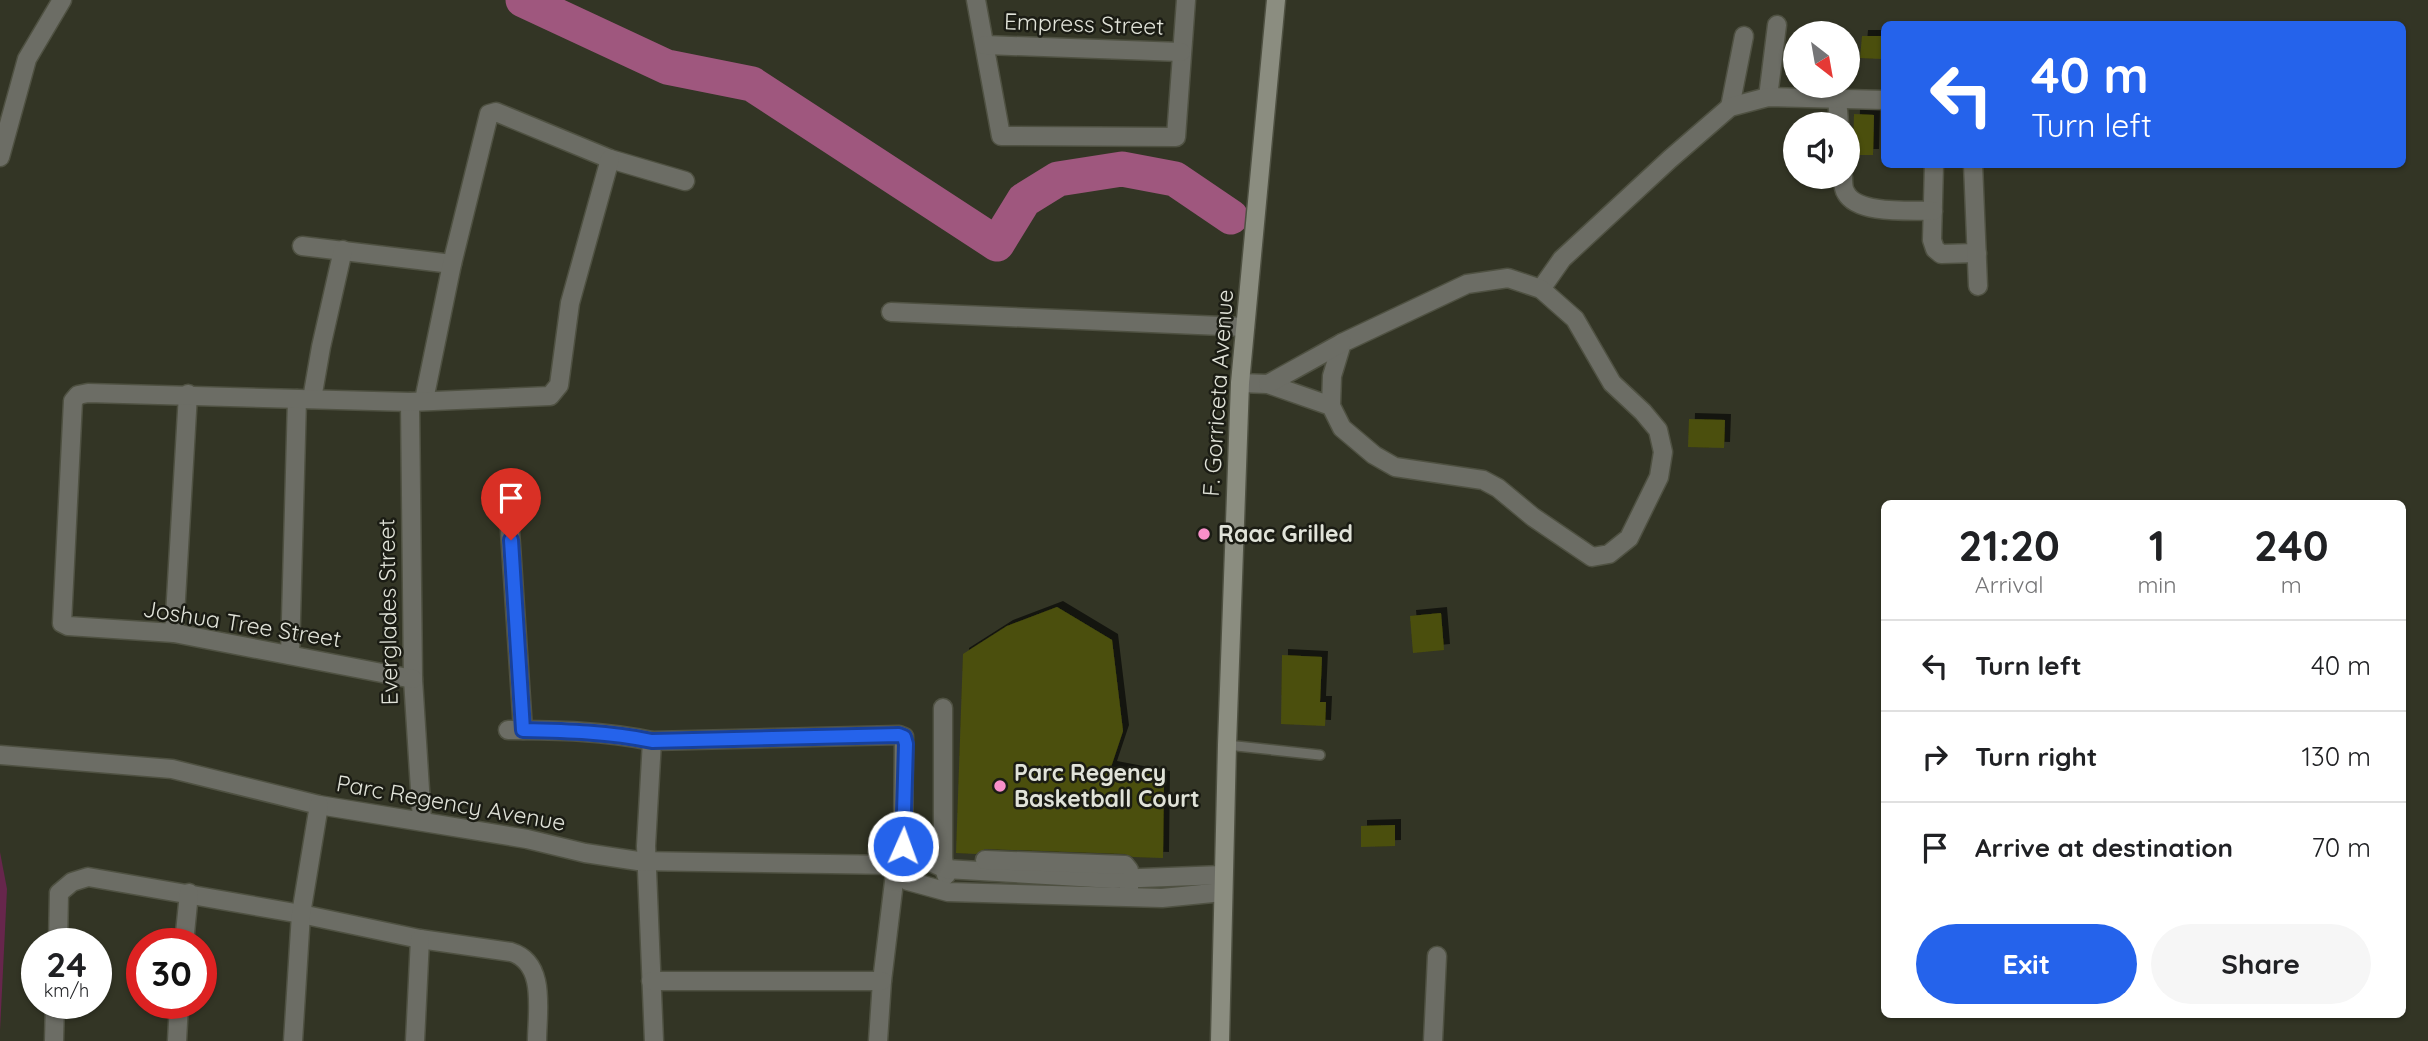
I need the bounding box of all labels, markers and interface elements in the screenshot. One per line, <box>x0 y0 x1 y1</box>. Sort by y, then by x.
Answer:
street label: Empress Street <box>1004 6 1165 41</box>
north arrow <box>1783 21 1860 98</box>
map controls <box>1783 21 1860 189</box>
text: 40 m <box>2031 44 2149 105</box>
icon: left <box>1916 49 2007 140</box>
text: Turn left <box>2031 105 2152 145</box>
button: sound <box>1783 112 1860 189</box>
street label: F. Gorriceta Avenue <box>1196 288 1239 498</box>
pin <box>481 468 541 540</box>
icon: arrive <box>492 479 530 517</box>
street label: Everglades Street <box>371 518 404 706</box>
place label: Raac Grilled <box>1218 519 1353 548</box>
text: 21:20 <box>1959 519 2060 572</box>
text: 1 <box>2149 519 2165 572</box>
text: 240 <box>2254 519 2328 572</box>
marker: Raac Grilled <box>1196 526 1212 542</box>
text: Arrival <box>1975 570 2044 599</box>
text: min <box>2137 570 2177 599</box>
text: m <box>2281 570 2302 599</box>
street label: Joshua Tree Street <box>141 594 343 654</box>
icon: left <box>1916 647 1954 685</box>
text: Turn left <box>1975 649 2082 682</box>
text: 40 m <box>2311 649 2371 682</box>
icon: right <box>1916 738 1954 776</box>
text: Turn right <box>1975 740 2097 773</box>
text: 130 m <box>2301 740 2371 773</box>
place label: Parc Regency Basketball Court <box>1014 758 1200 813</box>
street label: Parc Regency Avenue <box>334 768 568 837</box>
marker: Parc Regency Basketball Court <box>992 778 1008 794</box>
position arrow <box>866 809 940 883</box>
icon: arrive <box>1916 829 1954 867</box>
text: Arrive at destination <box>1975 831 2233 864</box>
text: 70 m <box>2311 831 2371 864</box>
button: Exit <box>1916 924 2137 1004</box>
button: Share <box>2151 924 2371 1004</box>
speed limit sign: 30 <box>126 928 217 1019</box>
text: 24 <box>46 942 87 986</box>
text: km/h <box>44 979 89 1002</box>

